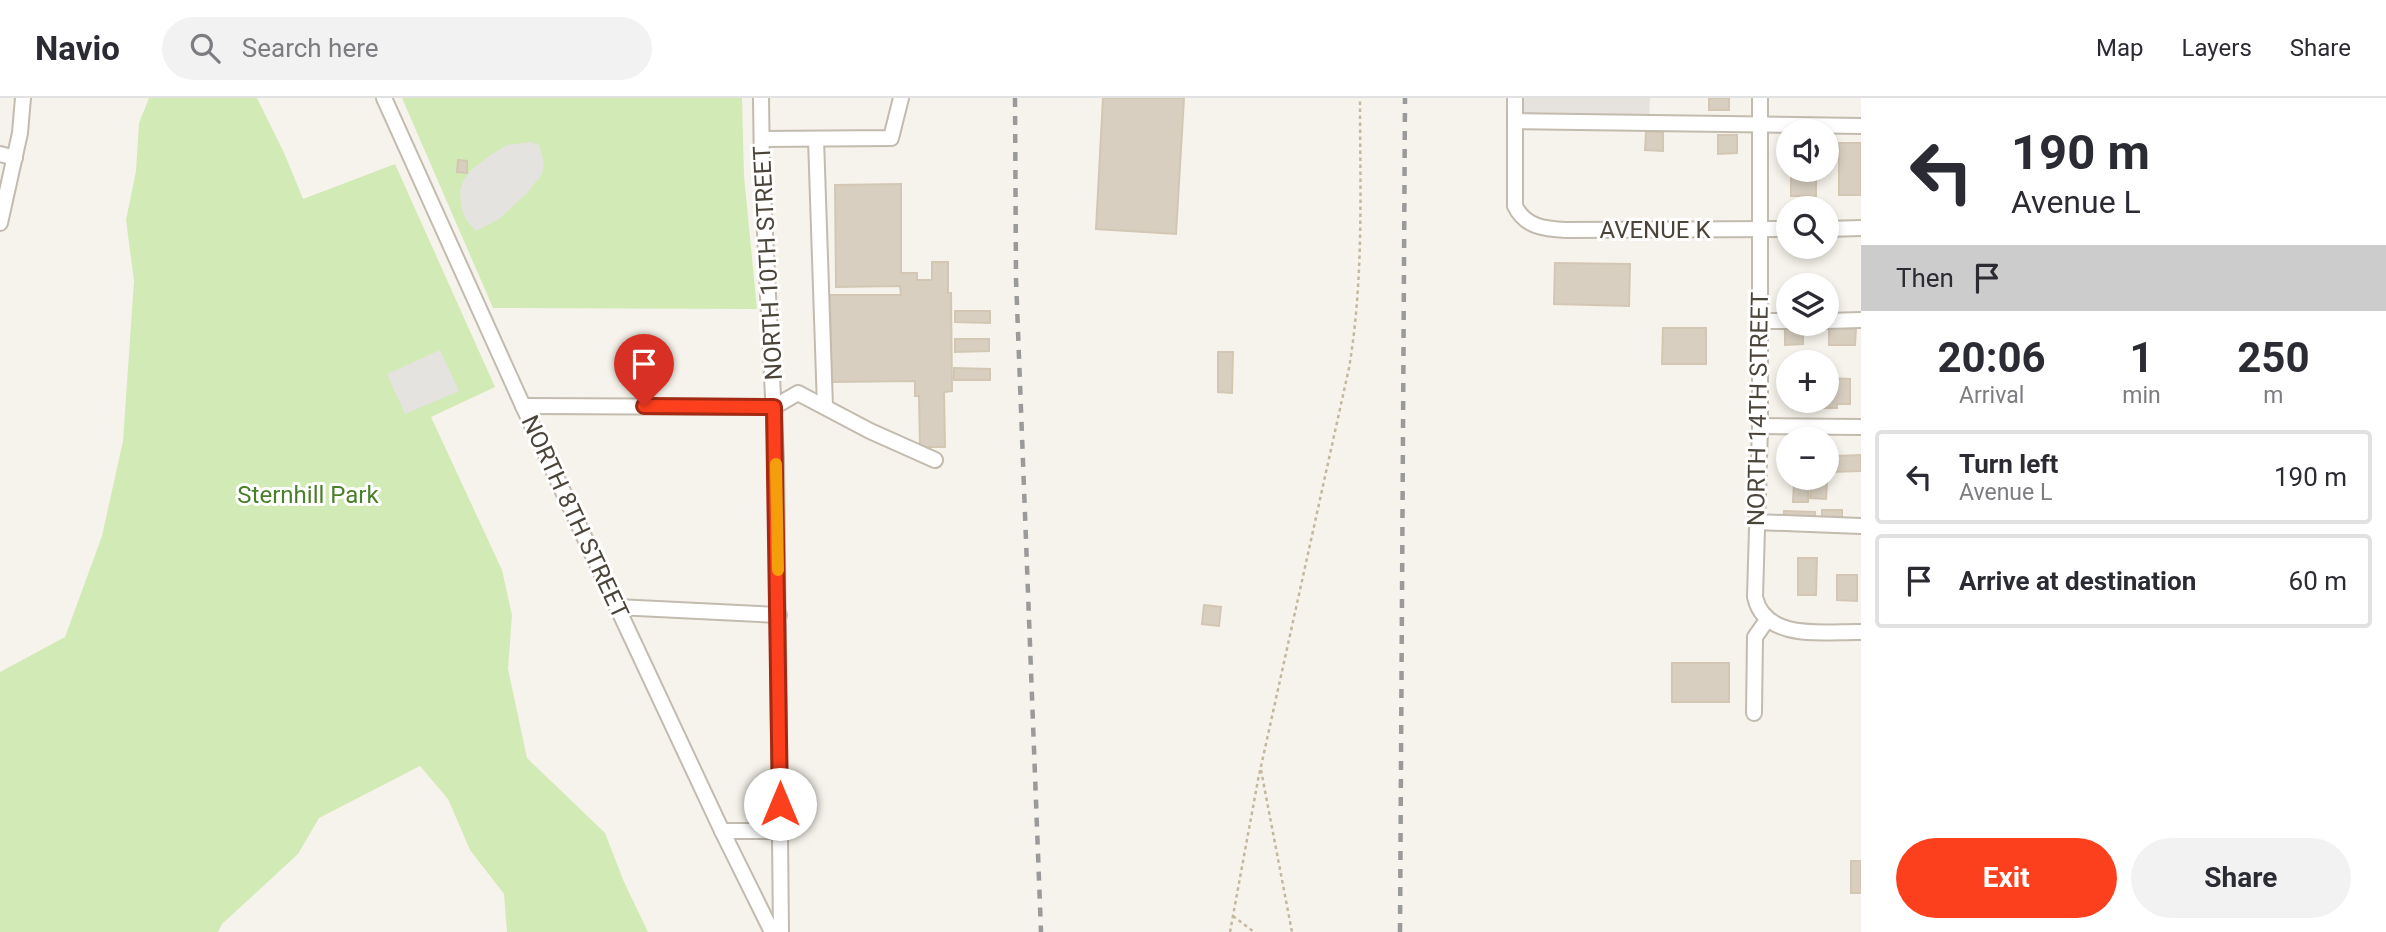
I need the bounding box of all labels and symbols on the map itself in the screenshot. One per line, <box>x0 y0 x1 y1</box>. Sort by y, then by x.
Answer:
street label: NORTH 10TH STREET <box>748 145 788 381</box>
street label: AVENUE K <box>1600 216 1711 244</box>
street label: NORTH 14TH STREET <box>1742 292 1774 526</box>
pin <box>614 334 674 406</box>
street label: NORTH 8TH STREET <box>516 411 634 623</box>
park label: Sternhill Park <box>237 481 379 509</box>
position arrow <box>743 767 817 841</box>

